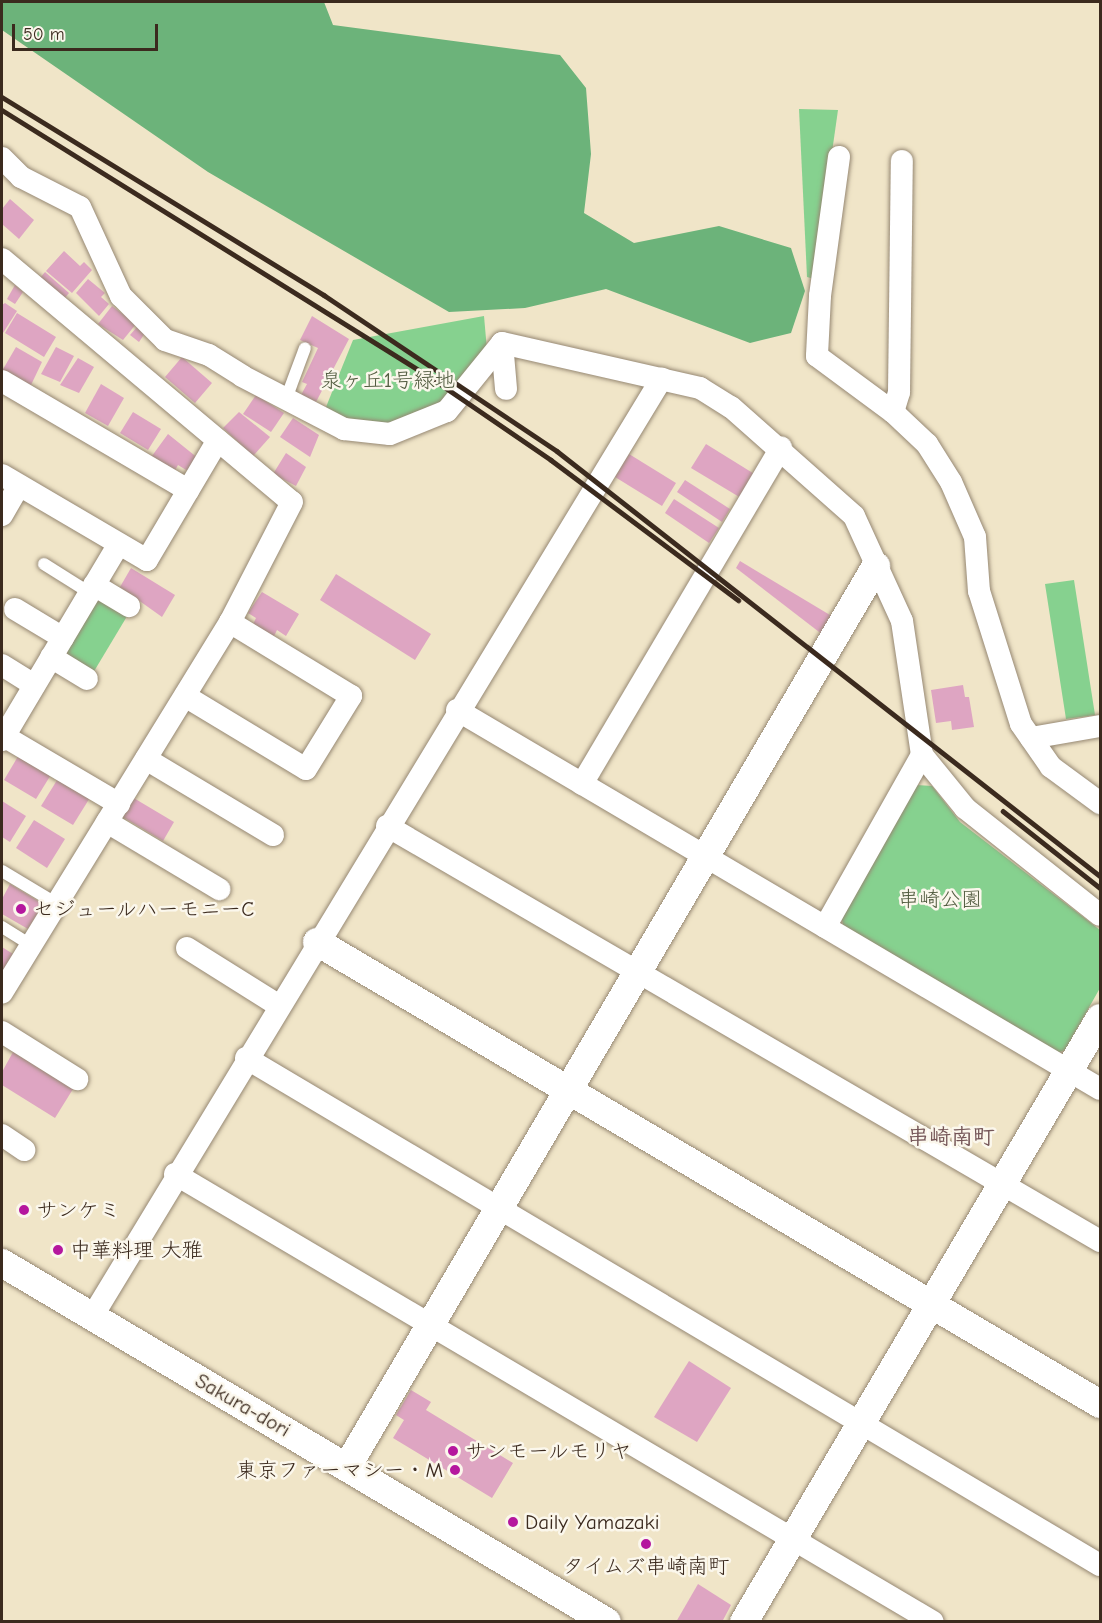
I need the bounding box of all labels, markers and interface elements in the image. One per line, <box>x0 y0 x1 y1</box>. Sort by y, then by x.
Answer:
scale bar <box>15 12 160 50</box>
text: 50 m <box>23 24 65 45</box>
park label: 泉ヶ丘1号緑地 <box>321 367 455 393</box>
park label: 串崎公園 <box>898 886 982 912</box>
place label: セジュールハーモニーC <box>33 896 255 922</box>
marker: セジュールハーモニーC <box>14 902 28 916</box>
district label: 串崎南町 <box>907 1125 995 1151</box>
place label: サンケミ <box>36 1197 120 1223</box>
marker: サンケミ <box>17 1203 31 1217</box>
place label: 中華料理 大雅 <box>70 1237 203 1263</box>
marker: 中華料理 大雅 <box>51 1243 65 1257</box>
street label: Sakura-dori <box>191 1368 295 1442</box>
place label: サンモールモリヤ <box>465 1438 633 1464</box>
marker: サンモールモリヤ <box>446 1444 460 1458</box>
place label: 東京ファーマシー・M <box>236 1457 443 1483</box>
marker: 東京ファーマシー・M <box>448 1463 462 1477</box>
place label: Daily Yamazaki <box>525 1509 659 1535</box>
marker: Daily Yamazaki <box>506 1515 520 1529</box>
marker: タイムズ串崎南町 <box>639 1537 653 1551</box>
place label: タイムズ串崎南町 <box>562 1553 730 1579</box>

